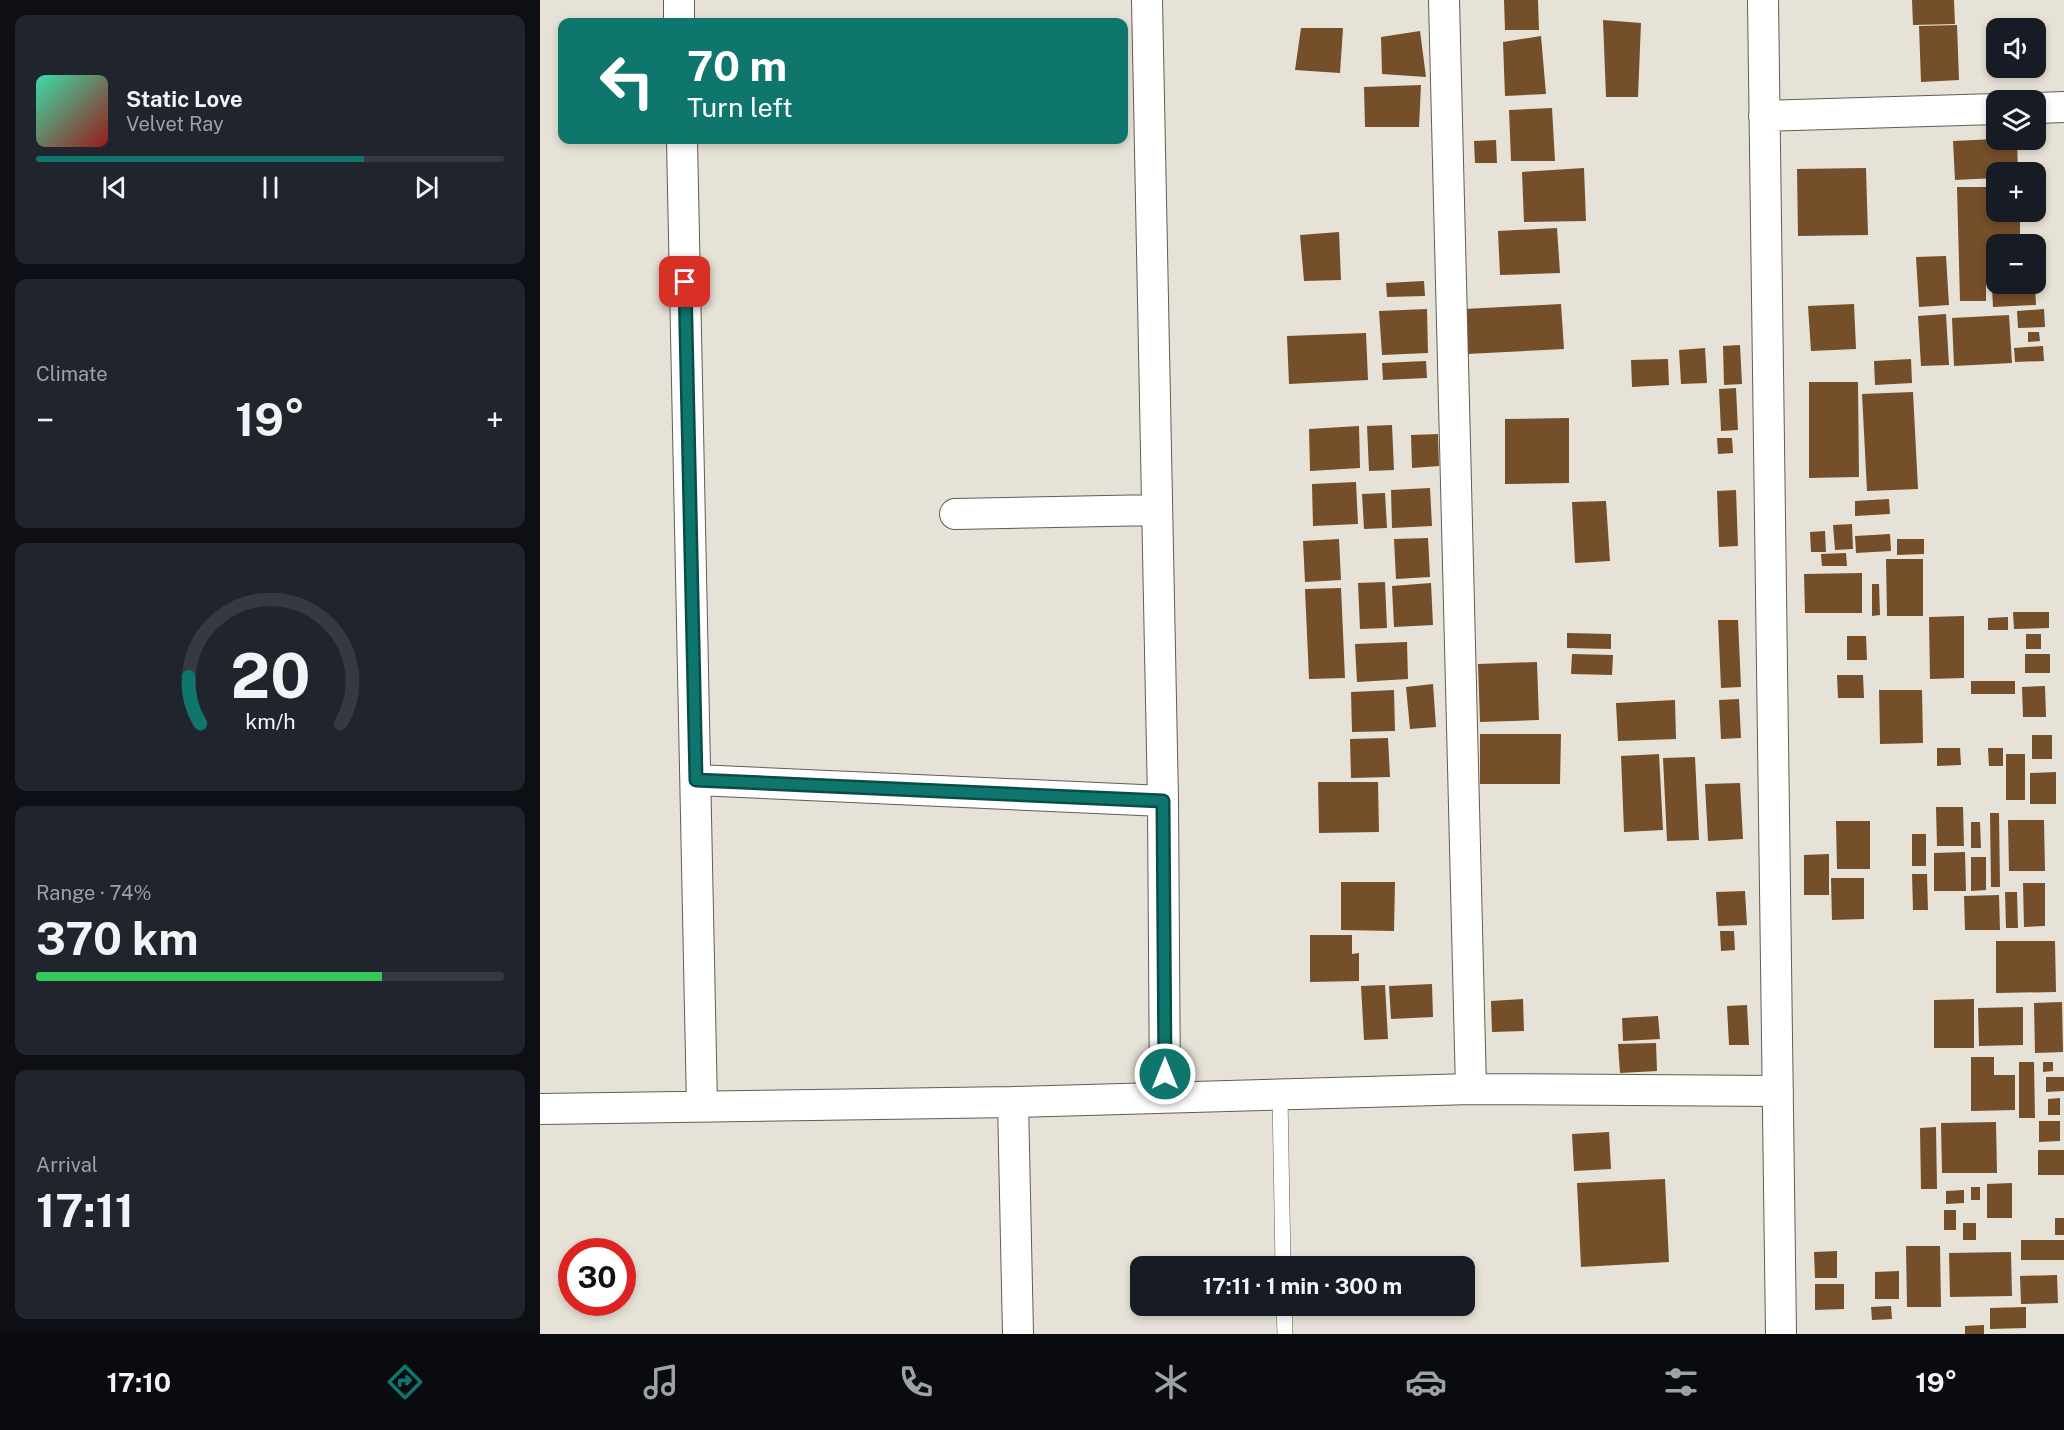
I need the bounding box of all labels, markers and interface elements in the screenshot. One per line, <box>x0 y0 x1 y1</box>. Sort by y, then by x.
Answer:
map controls <box>1986 18 2046 294</box>
button: sound <box>1986 18 2046 78</box>
text: 70 m <box>687 41 787 90</box>
icon: left <box>588 42 666 120</box>
text: Static Love <box>126 86 243 112</box>
button: layers <box>1986 90 2046 150</box>
text: Turn left <box>687 91 793 123</box>
text: Velvet Ray <box>126 112 224 136</box>
button: + <box>1986 162 2046 222</box>
icon: previous <box>98 171 131 204</box>
icon: pause <box>254 171 287 204</box>
icon: next <box>410 171 443 204</box>
button: − <box>1986 234 2046 294</box>
pin <box>659 256 710 307</box>
icon: arrive <box>668 265 701 298</box>
text: Climate <box>36 362 108 386</box>
text: 19° <box>235 393 305 446</box>
text: − <box>36 401 54 439</box>
text: + <box>486 401 504 439</box>
text: 20 <box>230 639 310 712</box>
text: km/h <box>245 709 295 734</box>
text: Range · 74% <box>36 881 152 905</box>
text: 370 km <box>36 912 198 965</box>
position arrow <box>1133 1042 1197 1106</box>
text: Arrival <box>36 1153 98 1177</box>
text: 17:11 <box>36 1184 134 1237</box>
speed limit sign: 30 <box>558 1238 636 1316</box>
text: 17:11 · 1 min · 300 m <box>1203 1273 1402 1299</box>
icon: directions <box>384 1361 426 1403</box>
icon: music <box>640 1361 682 1403</box>
icon: phone <box>895 1361 937 1403</box>
icon: climate <box>1150 1361 1192 1403</box>
icon: car <box>1405 1361 1447 1403</box>
icon: filters <box>1660 1361 1702 1403</box>
text: 17:10 <box>107 1366 171 1398</box>
text: 19° <box>1915 1366 1957 1398</box>

